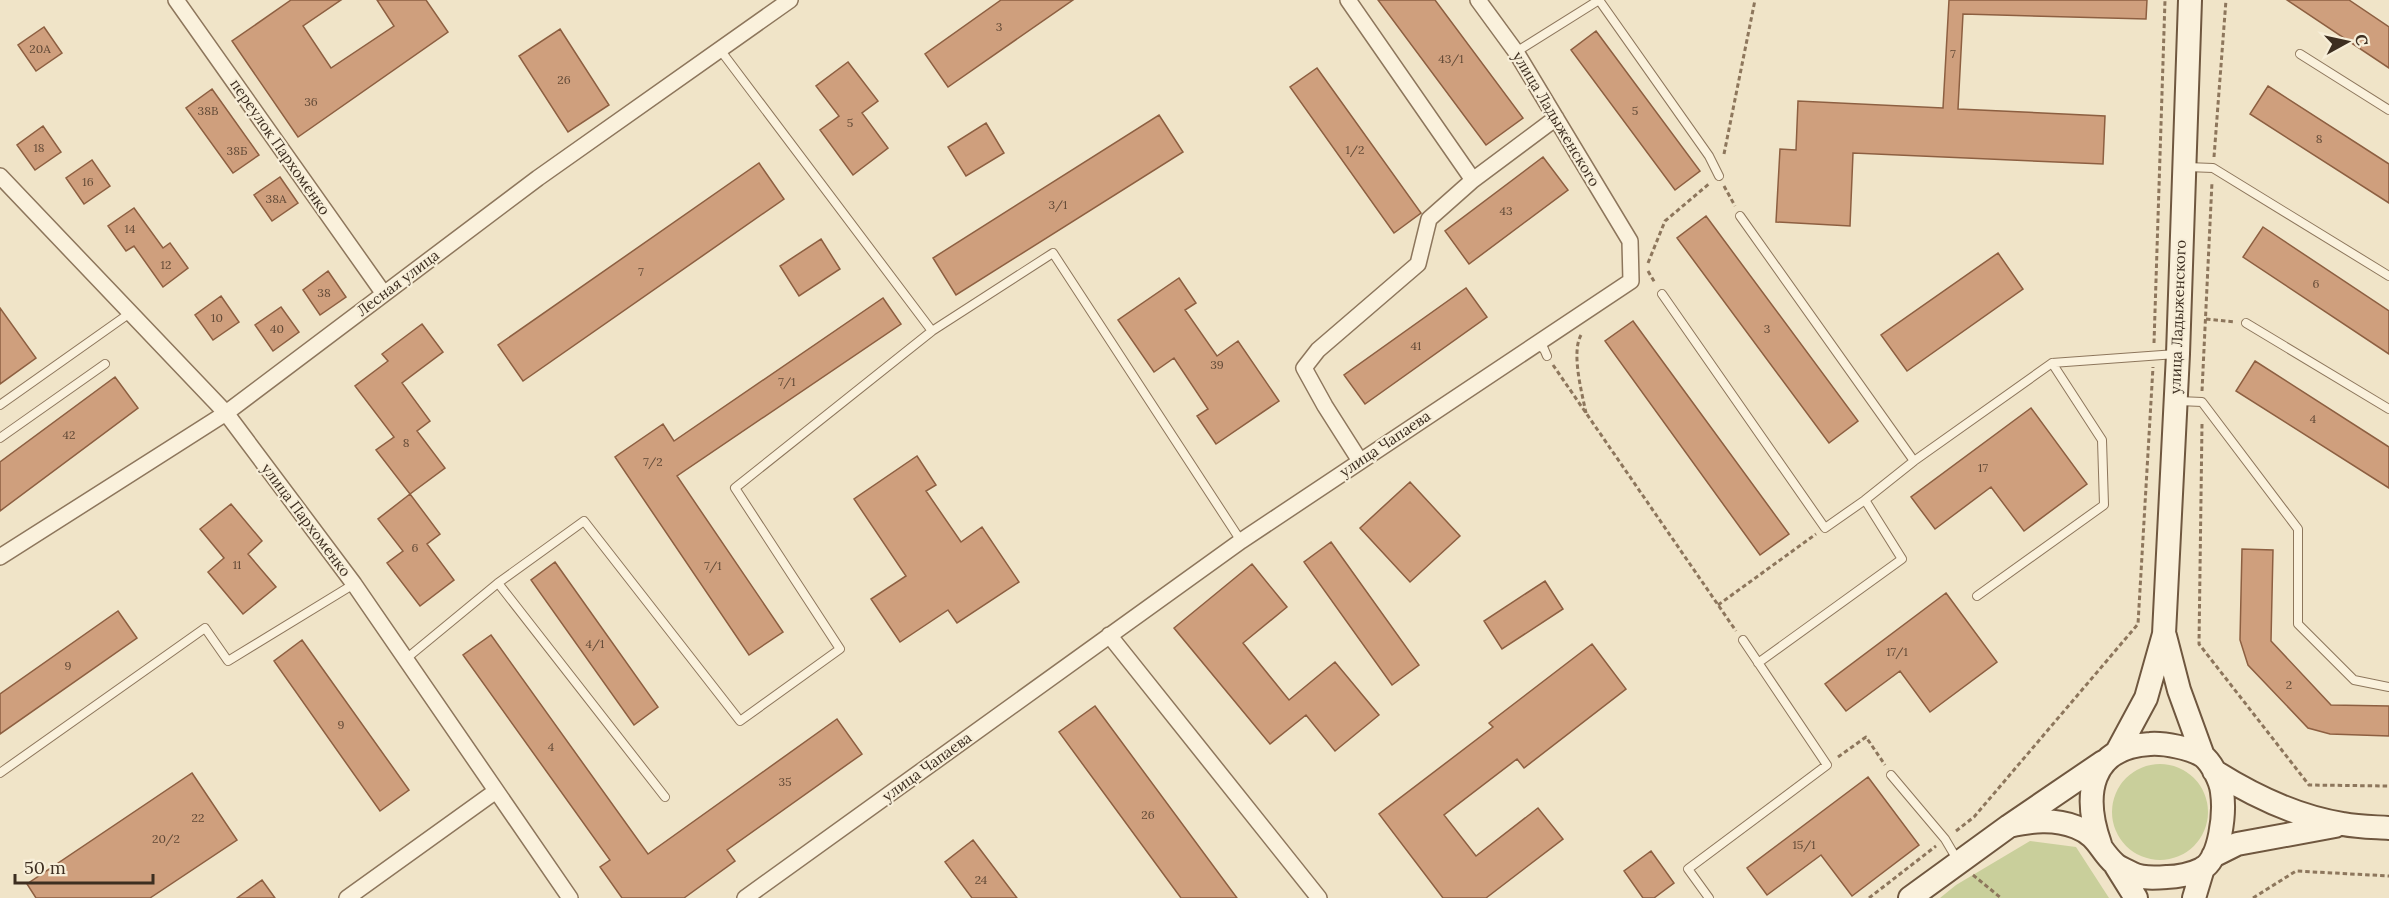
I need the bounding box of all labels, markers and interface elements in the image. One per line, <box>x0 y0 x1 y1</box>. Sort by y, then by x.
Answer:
north arrow <box>2317 12 2377 72</box>
house number: 3 <box>996 19 1003 34</box>
text: С <box>2351 33 2373 47</box>
house number: 20А <box>29 41 51 56</box>
house number: 7 <box>1950 46 1956 61</box>
street label: улица Ладыженского <box>1509 48 1604 190</box>
house number: 43/1 <box>1438 51 1464 67</box>
house number: 26 <box>557 72 571 87</box>
street label: переулок Пархоменко <box>226 75 335 219</box>
house number: 36 <box>304 94 318 109</box>
house number: 38В <box>198 103 218 118</box>
house number: 5 <box>1632 103 1638 118</box>
house number: 5 <box>847 115 853 130</box>
house number: 8 <box>2316 131 2323 146</box>
house number: 18 <box>33 140 45 155</box>
house number: 1/2 <box>1346 142 1364 158</box>
house number: 38Б <box>227 143 247 158</box>
house number: 16 <box>82 174 94 189</box>
house number: 38А <box>266 191 287 206</box>
house number: 3/1 <box>1049 197 1067 213</box>
house number: 43 <box>1499 203 1513 218</box>
house number: 14 <box>125 221 136 236</box>
street label: улица Ладыженского <box>2165 239 2190 394</box>
street label: Лесная улица <box>353 245 443 320</box>
house number: 12 <box>161 257 171 272</box>
house number: 7 <box>638 264 644 279</box>
house number: 6 <box>2313 276 2320 291</box>
house number: 38 <box>317 285 331 300</box>
house number: 10 <box>211 310 223 325</box>
house number: 40 <box>270 321 284 336</box>
house number: 3 <box>1764 321 1771 336</box>
house number: 41 <box>1411 338 1421 353</box>
house number: 39 <box>1210 357 1224 372</box>
house number: 7/1 <box>778 374 796 390</box>
street label: улица Чапаева <box>1336 406 1434 481</box>
house number: 4 <box>2310 411 2317 426</box>
house number: 42 <box>63 427 75 442</box>
house number: 8 <box>403 435 410 450</box>
house number: 7/2 <box>643 454 663 470</box>
street label: улица Пархоменко <box>258 459 355 580</box>
house number: 17 <box>1978 460 1988 475</box>
house number: 6 <box>412 540 419 555</box>
house number: 11 <box>233 557 241 572</box>
house number: 7/1 <box>704 558 722 574</box>
house number: 4/1 <box>586 636 604 652</box>
house number: 17/1 <box>1886 644 1908 660</box>
house number: 9 <box>65 658 72 673</box>
house number: 2 <box>2286 677 2292 692</box>
house number: 9 <box>338 717 345 732</box>
street label: улица Чапаева <box>878 728 975 805</box>
house number: 4 <box>548 739 555 754</box>
house number: 35 <box>778 774 792 789</box>
house number: 26 <box>1141 807 1155 822</box>
house number: 22 <box>192 810 204 825</box>
house number: 20/2 <box>152 831 180 847</box>
house number: 15/1 <box>1792 837 1816 853</box>
scale bar <box>15 847 153 885</box>
text: 50 m <box>24 856 66 879</box>
house number: 24 <box>975 872 988 887</box>

